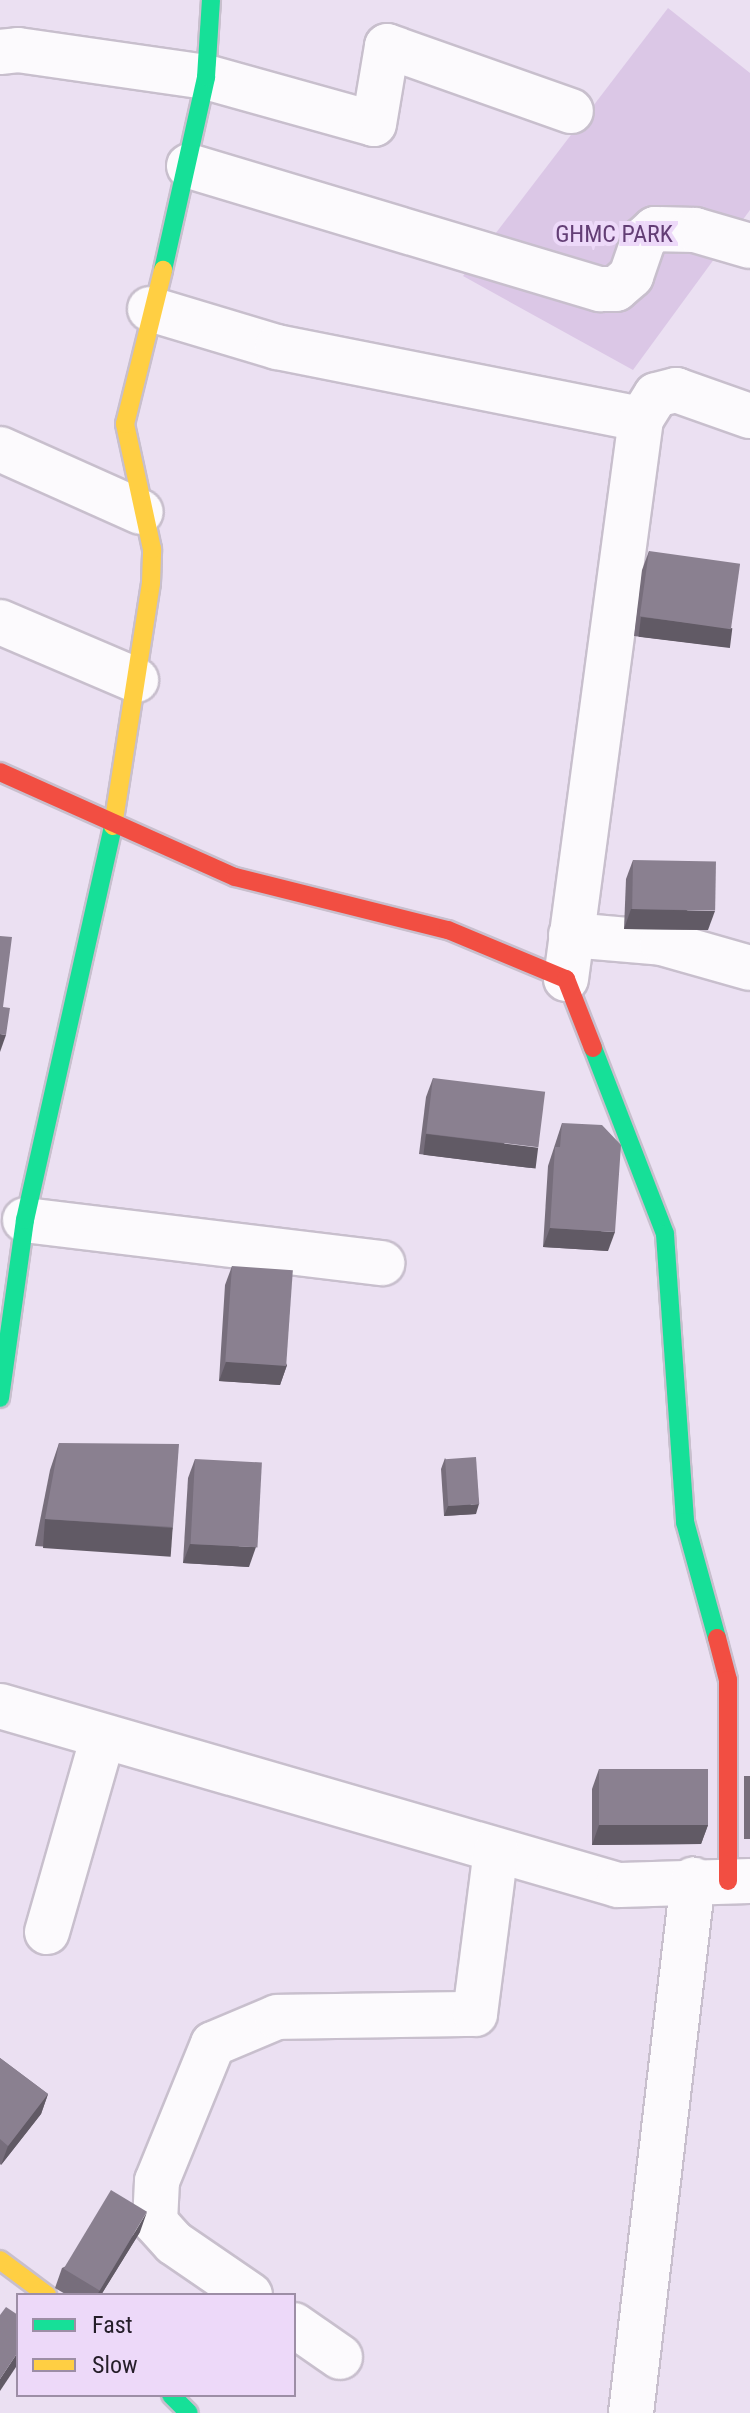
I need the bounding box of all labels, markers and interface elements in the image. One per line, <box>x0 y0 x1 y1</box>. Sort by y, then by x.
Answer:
park label: GHMC PARK <box>555 221 673 249</box>
legend <box>16 2293 296 2397</box>
text: Fast <box>92 2311 133 2339</box>
text: Slow <box>92 2351 138 2379</box>

